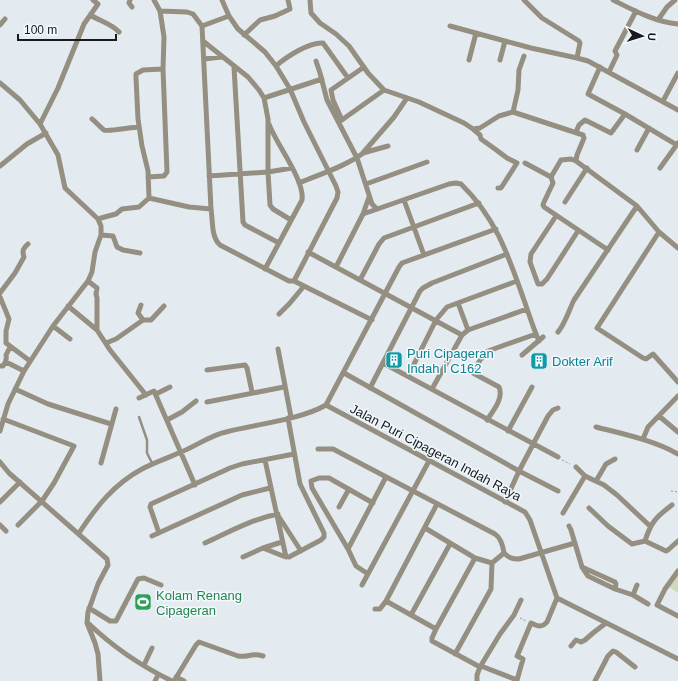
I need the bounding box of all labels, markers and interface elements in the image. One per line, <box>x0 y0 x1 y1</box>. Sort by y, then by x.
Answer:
scale bar <box>18 16 116 42</box>
north arrow <box>622 16 662 56</box>
text: 100 m <box>24 23 57 37</box>
text: U <box>646 32 658 41</box>
place label: Puri Cipageran Indah I C162 <box>407 346 494 376</box>
building icon: Puri Cipageran Indah I C162 <box>384 350 404 370</box>
building icon: Dokter Arif <box>529 351 549 371</box>
place label: Dokter Arif <box>552 354 613 369</box>
street label: Jalan Puri Cipageran Indah Raya <box>348 401 525 504</box>
place label: Kolam Renang Cipageran <box>156 588 242 618</box>
sports icon: Kolam Renang Cipageran <box>133 592 153 612</box>

